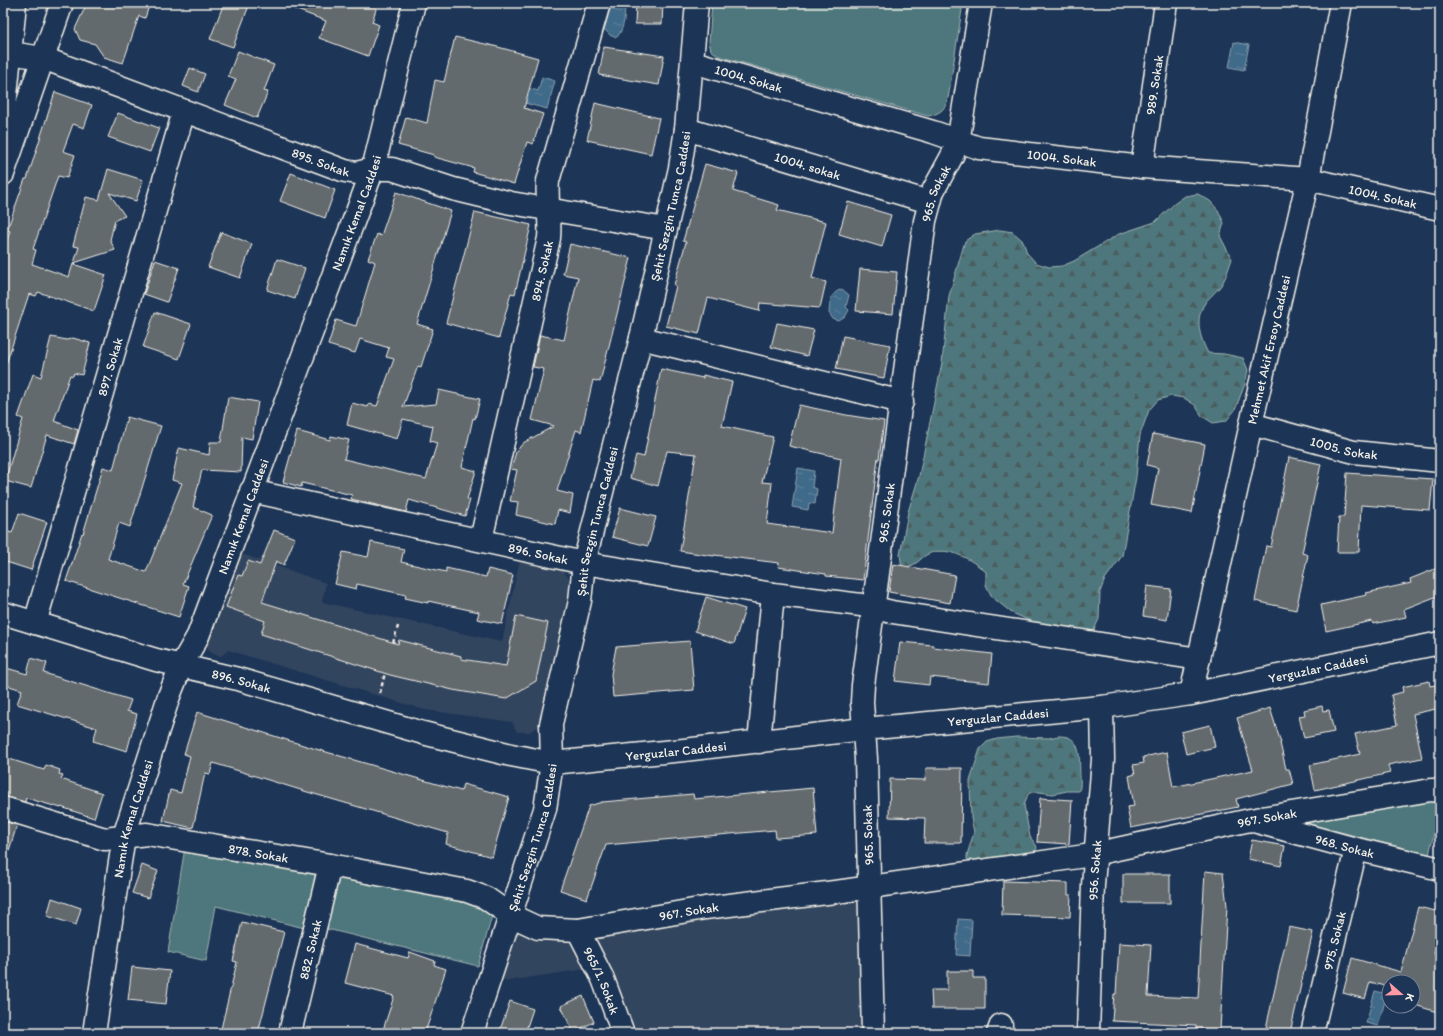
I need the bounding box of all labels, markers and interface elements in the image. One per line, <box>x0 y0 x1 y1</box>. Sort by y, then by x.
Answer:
street label: 989. Sokak <box>1142 53 1166 116</box>
street label: 1004. Sokak <box>713 61 785 95</box>
street label: Şehit Sezgin Tunca Caddesi <box>647 130 693 283</box>
street label: 895. Sokak <box>290 144 351 179</box>
street label: 1004. Sokak <box>1026 146 1098 169</box>
street label: 1004. sokak <box>773 149 843 183</box>
street label: Namık Kemal Caddesi <box>328 153 384 273</box>
street label: 965. Sokak <box>918 162 953 224</box>
street label: 1004. Sokak <box>1347 181 1419 211</box>
street label: 894. Sokak <box>528 239 556 302</box>
street label: Mehmet Akif Ersoy Caddesi <box>1244 274 1293 426</box>
street label: 897. Sokak <box>94 335 125 398</box>
street label: 1005. Sokak <box>1308 433 1379 462</box>
street label: Şehit Sezgin Tunca Caddesi <box>573 445 621 597</box>
street label: Namık Kemal Caddesi <box>214 456 271 576</box>
street label: 965. Sokak <box>875 481 897 544</box>
street label: 896. Sokak <box>507 539 570 567</box>
street label: Yerguzlar Caddesi <box>1267 650 1369 685</box>
street label: 896. Sokak <box>210 666 273 696</box>
street label: Yerguzlar Caddesi <box>947 704 1049 729</box>
street label: Yerguzlar Caddesi <box>625 738 727 763</box>
street label: Namık Kemal Caddesi <box>110 758 156 879</box>
street label: Şehit Sezgin Tunca Caddesi <box>505 762 559 913</box>
street label: 965. Sokak <box>859 804 877 865</box>
street label: 967. Sokak <box>1236 805 1298 830</box>
street label: 968. Sokak <box>1314 831 1376 861</box>
street label: 956. Sokak <box>1085 839 1104 901</box>
street label: 878. Sokak <box>227 840 290 865</box>
street label: 967. Sokak <box>658 899 720 923</box>
street label: 975. Sokak <box>1320 909 1348 972</box>
street label: 882. Sokak <box>296 918 324 981</box>
street label: 965/1. Sokak <box>580 944 623 1017</box>
north arrow <box>1381 974 1421 1014</box>
text: K <box>1402 992 1417 1004</box>

